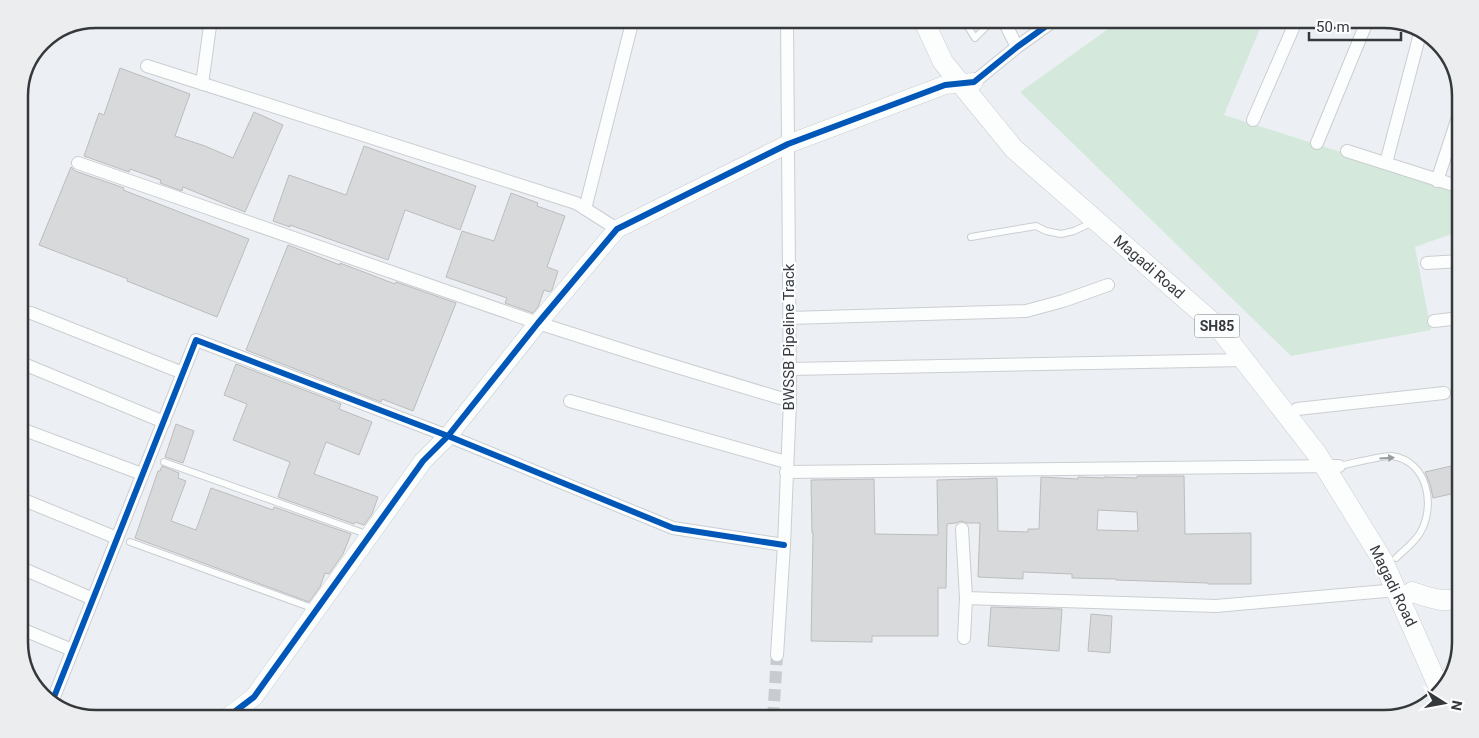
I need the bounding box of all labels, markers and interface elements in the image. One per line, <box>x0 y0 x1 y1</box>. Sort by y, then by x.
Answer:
scale bar <box>1309 10 1402 42</box>
text: 50 m <box>1316 18 1350 36</box>
street label: Magadi Road <box>1110 231 1188 303</box>
street label: BWSSB Pipeline Track <box>780 263 798 410</box>
road number: SH85 <box>1194 314 1240 338</box>
one-way arrow <box>1379 454 1395 462</box>
street label: Magadi Road <box>1366 542 1420 630</box>
north arrow <box>1419 678 1469 728</box>
text: N <box>1448 699 1466 712</box>

